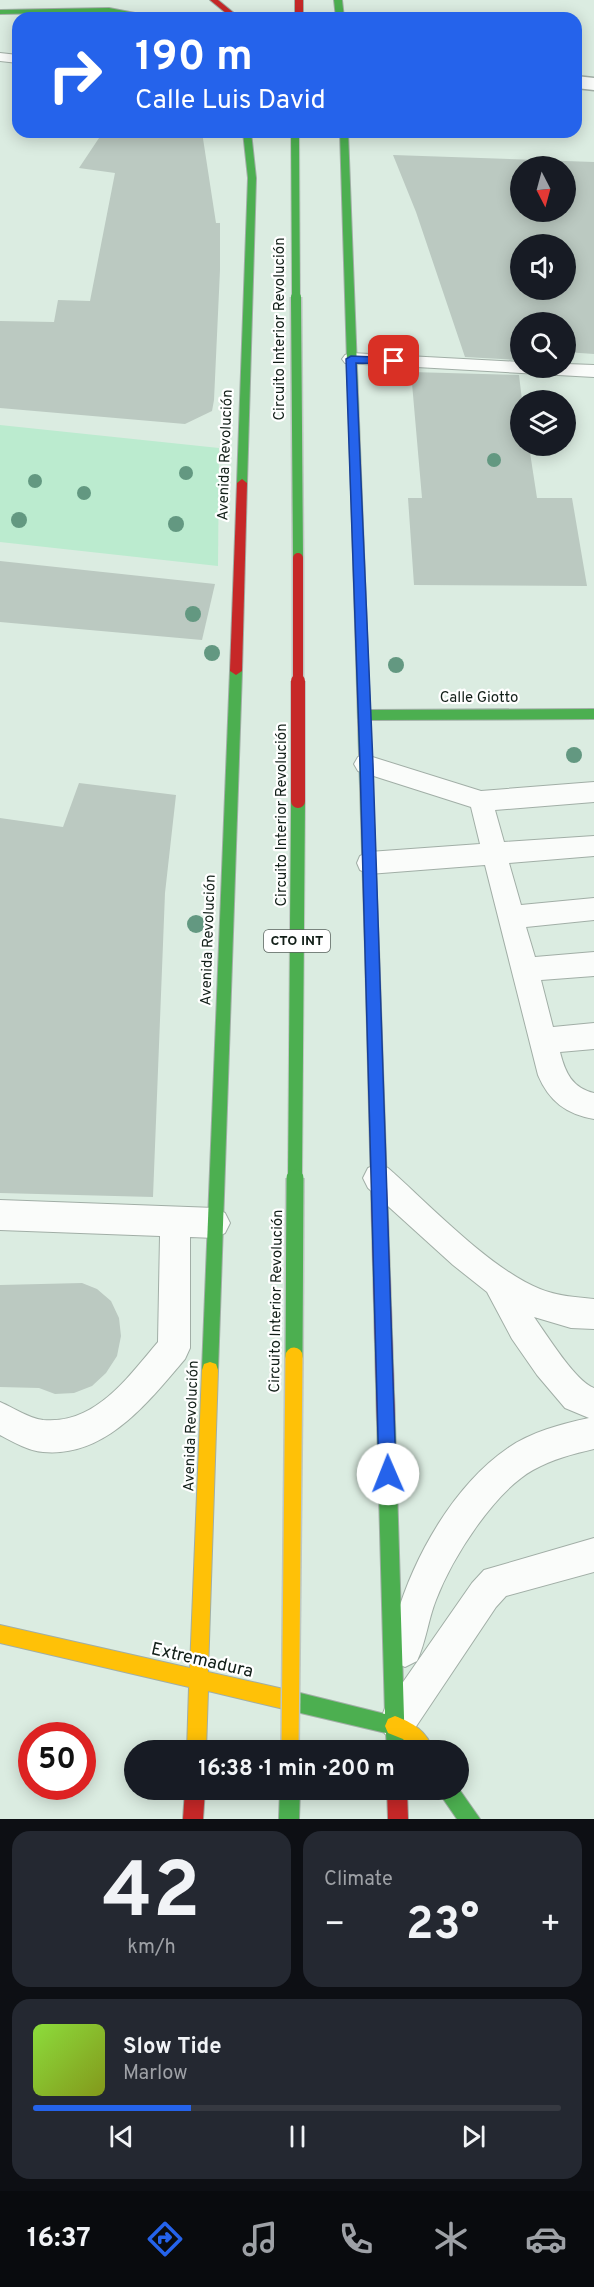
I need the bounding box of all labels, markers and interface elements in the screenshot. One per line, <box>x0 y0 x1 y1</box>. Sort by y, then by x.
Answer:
text: 190 m <box>135 32 253 85</box>
icon: right <box>36 36 114 114</box>
text: Calle Luis David <box>135 84 326 118</box>
north arrow <box>510 156 576 222</box>
map controls <box>510 156 576 456</box>
button: sound <box>510 234 576 300</box>
street label: Circuito Interior Revolución <box>271 237 290 421</box>
button: search <box>510 312 576 378</box>
pin <box>368 335 419 386</box>
icon: arrive <box>377 344 410 377</box>
street label: Avenida Revolución <box>214 389 238 521</box>
button: layers <box>510 390 576 456</box>
street label: Calle Giotto <box>440 689 518 708</box>
street label: Circuito Interior Revolución <box>273 723 292 907</box>
street label: Avenida Revolución <box>197 874 221 1006</box>
road number: CTO INT <box>264 930 330 952</box>
street label: Circuito Interior Revolución <box>266 1209 288 1393</box>
street label: Avenida Revolución <box>180 1360 204 1492</box>
position arrow <box>356 1442 420 1506</box>
street label: Extremadura <box>149 1638 255 1684</box>
speed limit sign: 50 <box>18 1722 96 1800</box>
text: 16:38 · 1 min · 200 m <box>198 1756 395 1783</box>
text: 42 <box>103 1846 200 1945</box>
text: Climate <box>324 1867 393 1893</box>
text: 23° <box>406 1898 479 1955</box>
text: − <box>324 1905 345 1947</box>
text: + <box>540 1905 561 1947</box>
text: km/h <box>127 1935 176 1961</box>
text: Slow Tide <box>123 2034 222 2061</box>
text: Marlow <box>123 2061 187 2087</box>
icon: previous <box>105 2120 138 2153</box>
icon: pause <box>281 2120 314 2153</box>
icon: next <box>457 2120 490 2153</box>
icon: directions <box>144 2218 186 2260</box>
icon: music <box>239 2218 281 2260</box>
icon: phone <box>335 2218 377 2260</box>
icon: climate <box>430 2218 472 2260</box>
icon: car <box>525 2218 567 2260</box>
text: 16:37 <box>27 2222 91 2256</box>

